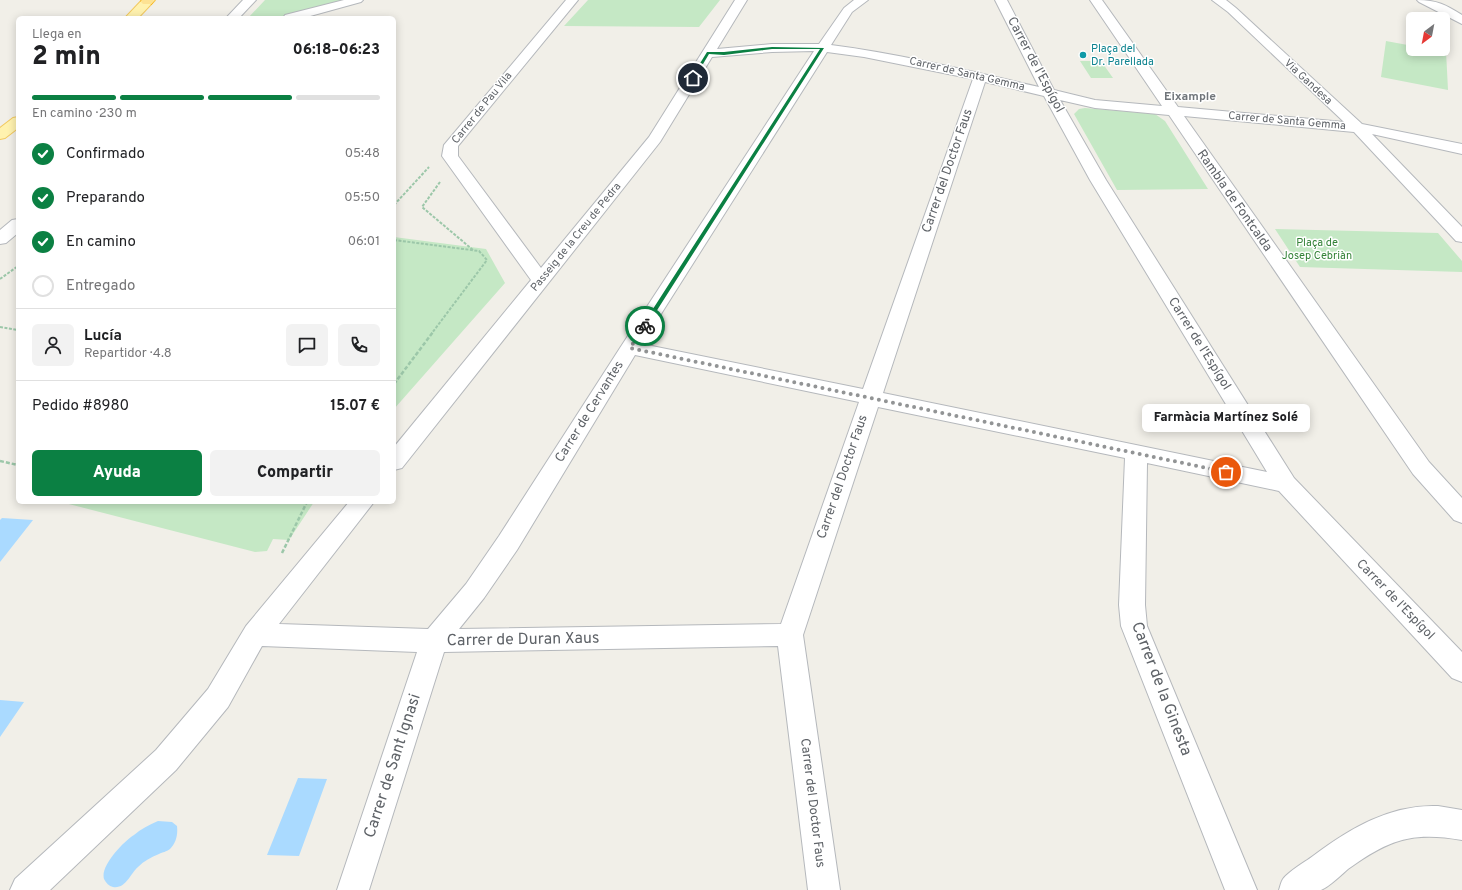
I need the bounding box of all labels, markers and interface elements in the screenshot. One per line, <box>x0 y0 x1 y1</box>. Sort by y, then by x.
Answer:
north arrow <box>1406 12 1450 56</box>
map controls <box>1406 12 1450 56</box>
street label: Carrer de l'Espígol <box>1003 14 1067 116</box>
text: Llega en <box>32 27 82 43</box>
text: 2 min <box>32 41 101 74</box>
text: 06:18–06:23 <box>293 41 380 60</box>
place label: Plaça del Dr. Parellada <box>1091 42 1154 69</box>
marker: Plaça del Dr. Parellada <box>1078 50 1088 60</box>
street label: Carrer de Santa Gemma <box>908 54 1026 94</box>
street label: Via Gandesa <box>1281 56 1335 108</box>
pin <box>676 61 710 95</box>
icon: home <box>682 67 704 89</box>
street label: Carrer de Pau Vila <box>449 69 515 147</box>
district label: Eixample <box>1164 89 1216 105</box>
text: En camino · 230 m <box>32 106 137 122</box>
street label: Carrer del Doctor Faus <box>919 107 977 235</box>
street label: Carrer de Santa Gemma <box>1228 109 1347 133</box>
icon: check <box>32 143 54 165</box>
text: Confirmado <box>66 145 145 164</box>
text: 05:48 <box>345 146 380 162</box>
street label: Rambla de Fontcalda <box>1193 147 1275 255</box>
street label: Passeig de la Creu de Pedra <box>528 180 624 294</box>
icon: check <box>32 187 54 209</box>
text: Preparando <box>66 189 145 208</box>
text: 05:50 <box>344 190 380 206</box>
icon: check <box>32 231 54 253</box>
text: En camino <box>66 233 136 252</box>
text: 06:01 <box>348 234 380 250</box>
park label: Plaça de Josep Cebriàn <box>1282 236 1352 263</box>
text: Entregado <box>66 277 135 296</box>
street label: Carrer de l'Espígol <box>1164 295 1234 393</box>
courier <box>625 306 665 346</box>
icon: bike <box>634 315 656 337</box>
button: person <box>32 324 74 366</box>
button: chat <box>286 324 328 366</box>
button: phone <box>338 324 380 366</box>
text: Lucía <box>84 327 122 346</box>
text: Repartidor · 4.8 <box>84 346 172 362</box>
street label: Carrer de Cervantes <box>552 358 628 466</box>
text: Pedido #8980 <box>32 397 129 416</box>
text: 15.07 € <box>330 397 380 416</box>
callout: Farmàcia Martínez Solé <box>1142 404 1310 432</box>
text: Farmàcia Martínez Solé <box>1154 410 1298 426</box>
street label: Carrer del Doctor Faus <box>814 413 872 541</box>
button: Ayuda <box>32 450 202 496</box>
button: Compartir <box>210 450 380 496</box>
pin <box>1209 455 1243 489</box>
icon: bag <box>1215 461 1237 483</box>
street label: Carrer de l'Espígol <box>1352 556 1438 644</box>
street label: Carrer de la Ginesta <box>1126 619 1196 759</box>
street label: Carrer de Duran Xaus <box>446 629 600 651</box>
street label: Carrer de Sant Ignasi <box>360 691 426 841</box>
street label: Carrer del Doctor Faus <box>796 737 828 869</box>

